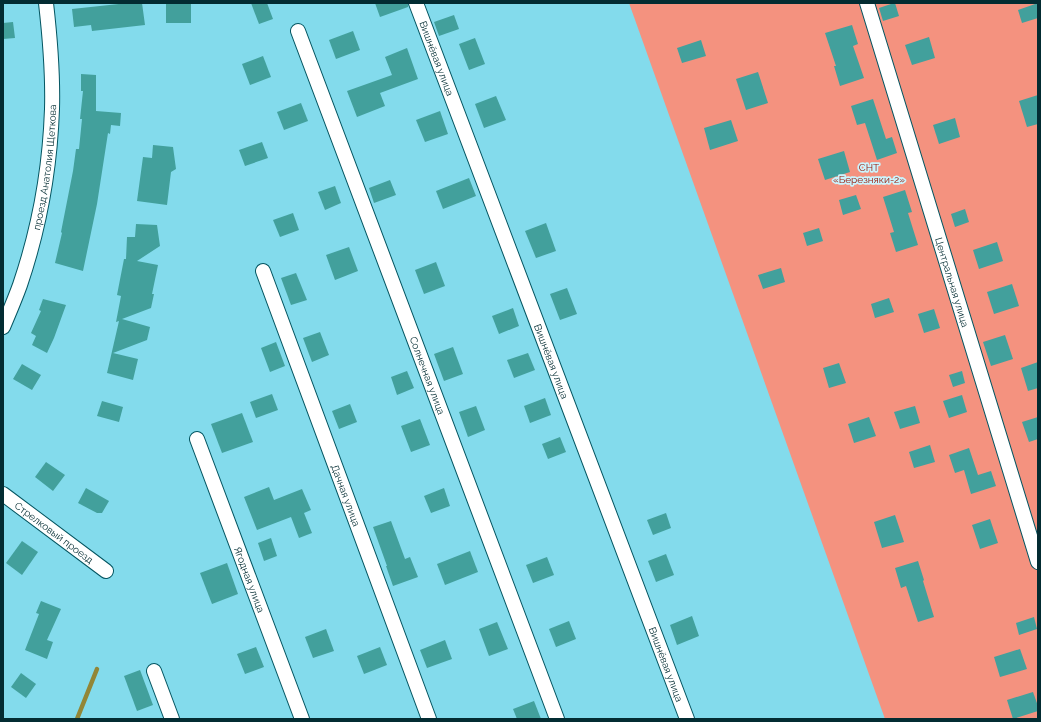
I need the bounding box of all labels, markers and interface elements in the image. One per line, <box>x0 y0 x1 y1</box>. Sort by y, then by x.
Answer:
street label: Вишнёвая улица <box>417 19 456 97</box>
street label: проезд Анатолия Щеткова <box>31 104 58 231</box>
park label: СНТ «Березняки-2» <box>833 162 905 185</box>
street label: Центральная улица <box>933 236 971 329</box>
street label: Вишнёвая улица <box>532 323 570 400</box>
street label: Солнечная улица <box>408 335 447 416</box>
street label: Дачная улица <box>329 463 362 528</box>
street label: Стрелковый проезд <box>13 500 95 566</box>
street label: Ягодная улица <box>232 545 267 614</box>
street label: Вишнёвая улица <box>647 626 685 703</box>

